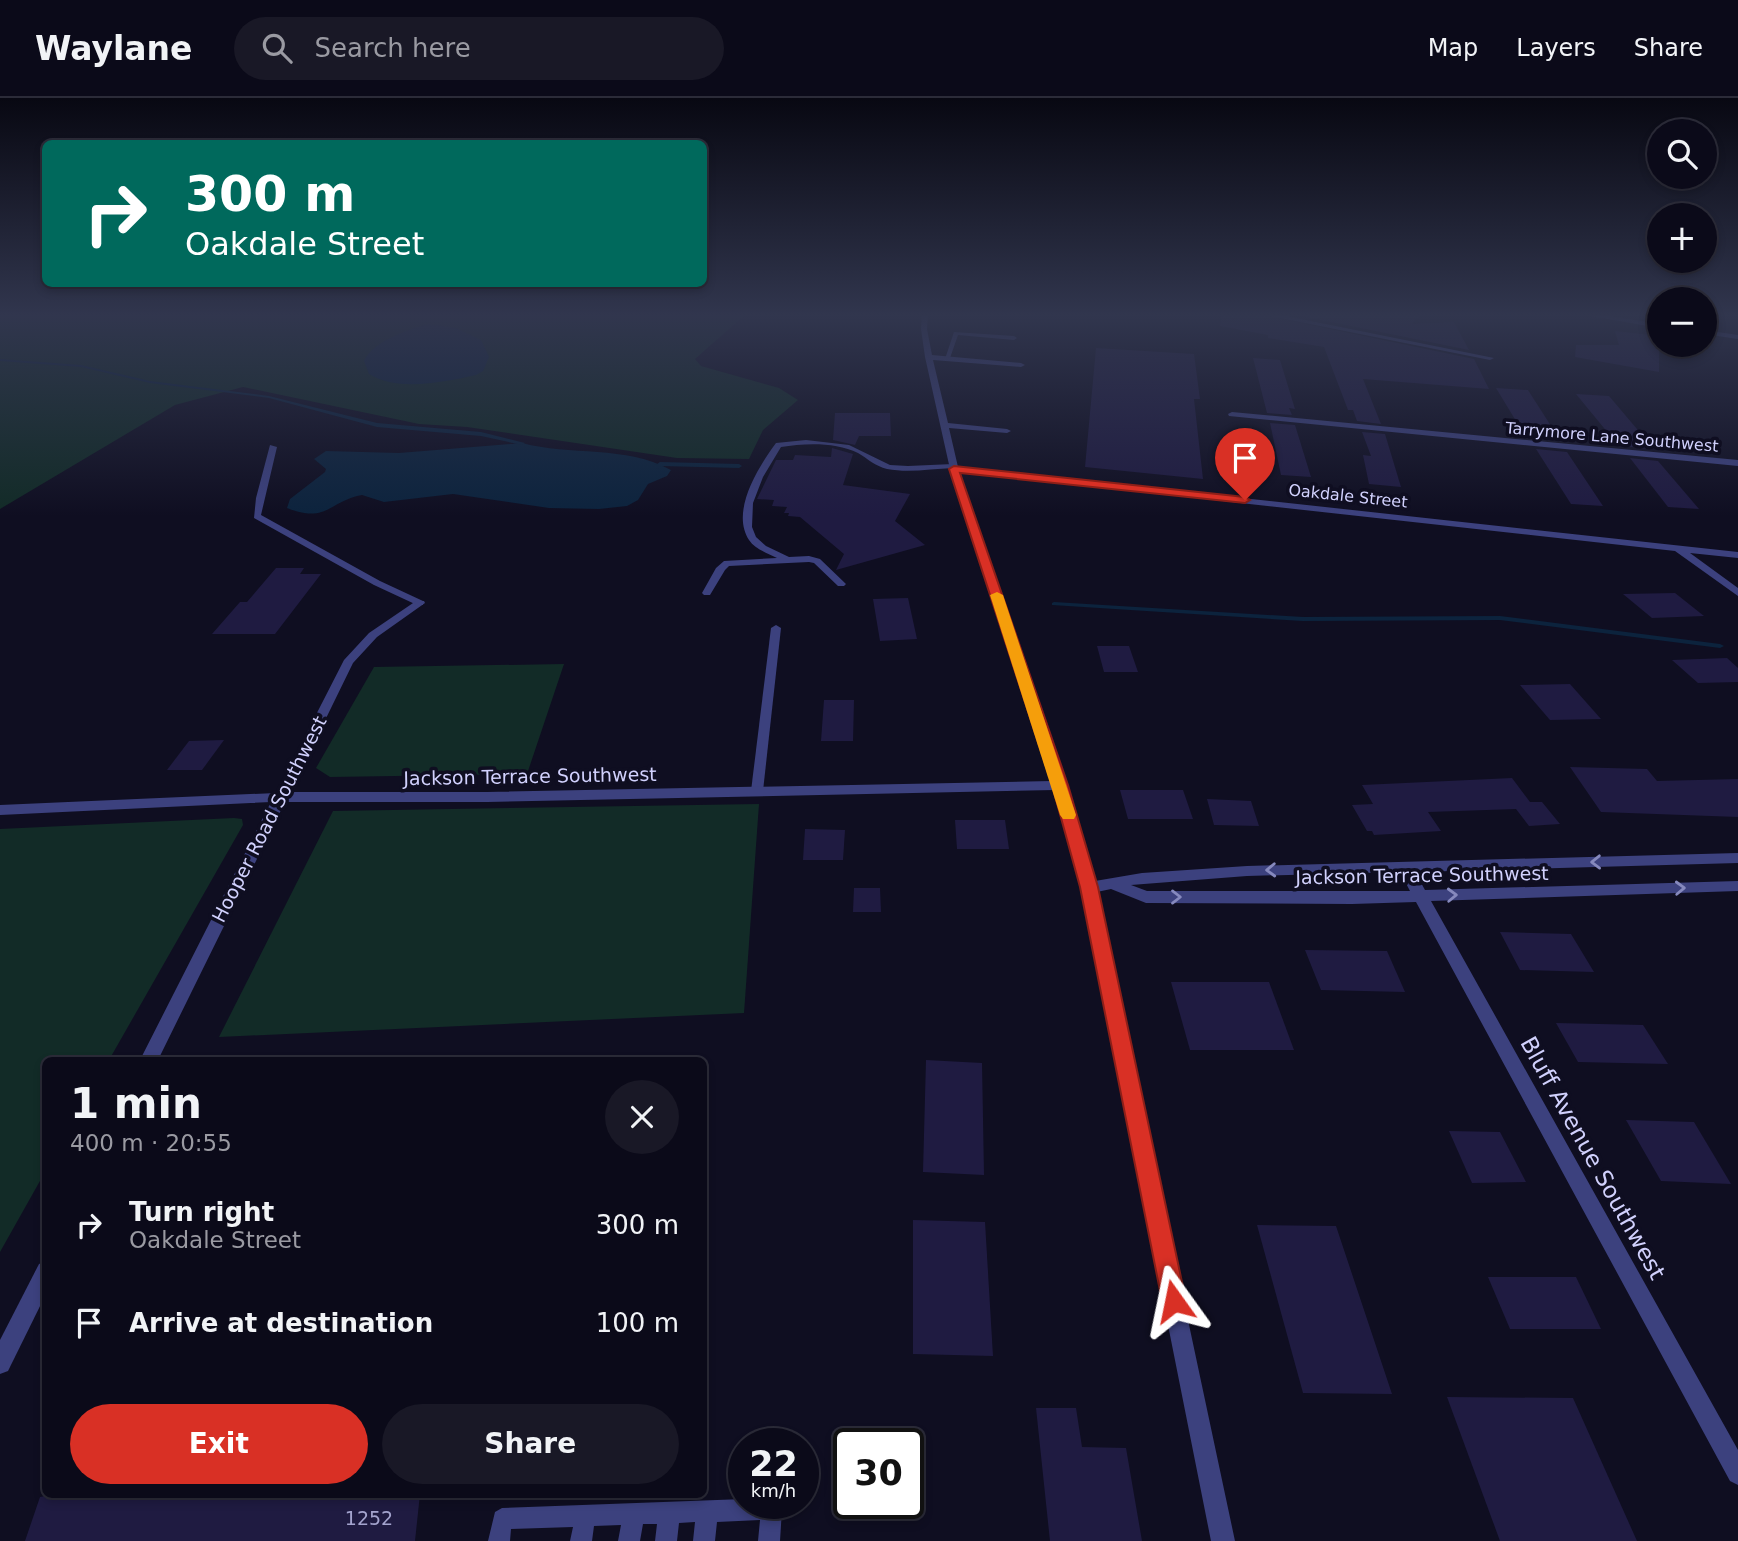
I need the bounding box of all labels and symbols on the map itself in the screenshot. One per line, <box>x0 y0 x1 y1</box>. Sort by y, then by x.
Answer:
street label: Tarrymore Lane Southwest <box>1504 418 1719 456</box>
pin <box>1215 428 1275 500</box>
street label: Oakdale Street <box>1288 480 1408 512</box>
street label: Hooper Road Southwest <box>207 712 331 926</box>
street label: Jackson Terrace Southwest <box>402 763 657 789</box>
one-way arrow <box>1591 854 1601 870</box>
street label: Jackson Terrace Southwest <box>1294 862 1549 888</box>
one-way arrow <box>1265 863 1276 878</box>
one-way arrow <box>1675 880 1686 895</box>
one-way arrow <box>1447 887 1458 902</box>
one-way arrow <box>1171 889 1182 905</box>
street label: Bluff Avenue Southwest <box>1515 1032 1671 1284</box>
position arrow <box>1137 1264 1211 1338</box>
speed limit sign: 30 <box>833 1428 924 1519</box>
house number: 1252 <box>345 1507 393 1529</box>

